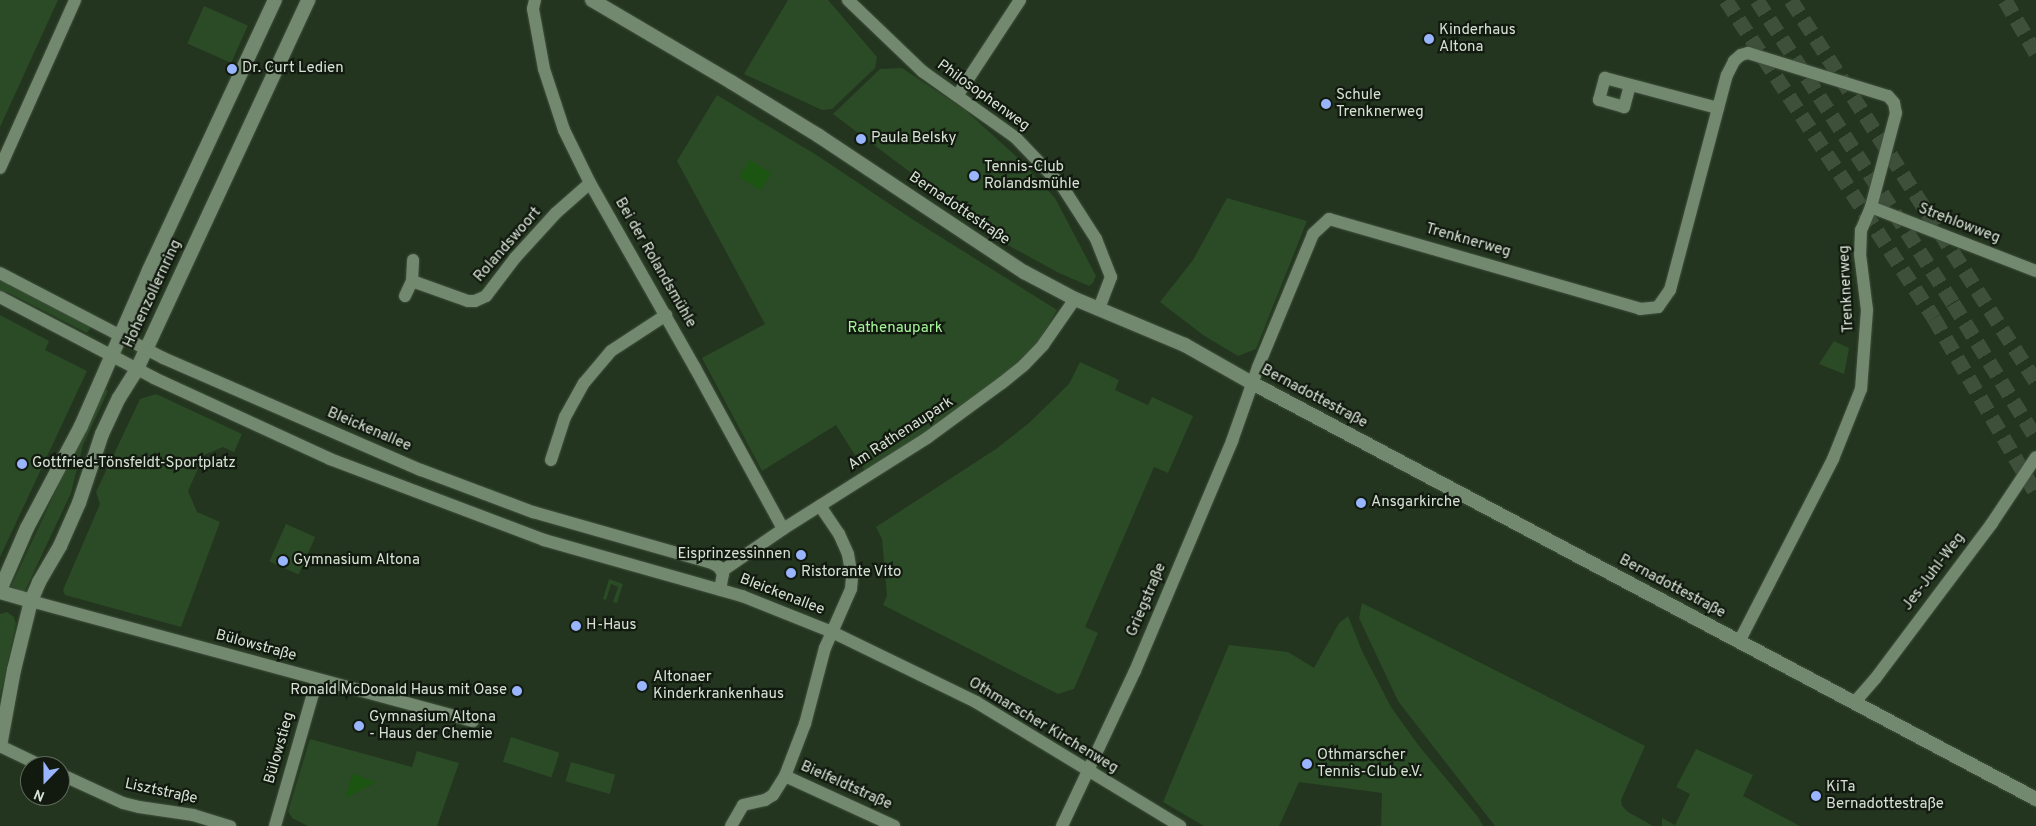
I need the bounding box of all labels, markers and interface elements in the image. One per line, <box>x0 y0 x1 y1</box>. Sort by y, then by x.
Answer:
place label: Kinderhaus Altona <box>1439 21 1516 56</box>
marker: Kinderhaus Altona <box>1423 33 1435 45</box>
street label: Philosophenweg <box>933 56 1033 136</box>
place label: Dr. Curt Ledien <box>242 60 344 78</box>
marker: Dr. Curt Ledien <box>226 63 238 75</box>
place label: Schule Trenknerweg <box>1336 86 1424 121</box>
marker: Schule Trenknerweg <box>1320 98 1332 110</box>
place label: Paula Belsky <box>871 130 957 148</box>
marker: Paula Belsky <box>855 133 867 145</box>
place label: Tennis-Club Rolandsmühle <box>984 158 1080 193</box>
street label: Bernadottestraße <box>905 169 1013 249</box>
marker: Tennis-Club Rolandsmühle <box>968 170 980 182</box>
street label: Bei der Rolandsmühle <box>610 195 700 331</box>
street label: Strehlowweg <box>1916 200 2002 248</box>
street label: Rolandswoort <box>471 204 545 286</box>
street label: Trenknerweg <box>1423 220 1513 262</box>
street label: Hohenzollernring <box>120 237 186 351</box>
street label: Trenknerweg <box>1836 245 1858 333</box>
park label: Rathenaupark <box>847 320 943 338</box>
street label: Bernadottestraße <box>1258 361 1370 433</box>
street label: Am Rathenaupark <box>845 393 957 475</box>
street label: Bleickenallee <box>324 404 414 456</box>
place label: Gottfried-Tönsfeldt-Sportplatz <box>32 455 236 473</box>
marker: Gottfried-Tönsfeldt-Sportplatz <box>16 458 28 470</box>
place label: Ansgarkirche <box>1371 494 1460 512</box>
marker: Ansgarkirche <box>1355 497 1367 509</box>
street label: Jes-Juhl-Weg <box>1899 530 1969 614</box>
place label: Eisprinzessinnen <box>678 546 791 564</box>
marker: Eisprinzessinnen <box>795 549 807 561</box>
street label: Bernadottestraße <box>1616 551 1728 623</box>
place label: Gymnasium Altona <box>293 552 420 570</box>
marker: Gymnasium Altona <box>277 555 289 567</box>
street label: Griegstraße <box>1123 560 1171 640</box>
place label: Ristorante Vito <box>801 564 902 582</box>
marker: Ristorante Vito <box>785 567 797 579</box>
street label: Bleickenallee <box>737 571 827 619</box>
place label: H-Haus <box>586 617 636 635</box>
marker: H-Haus <box>570 620 582 632</box>
street label: Bülowstraße <box>214 627 298 665</box>
place label: Altonaer Kinderkrankenhaus <box>653 668 784 703</box>
street label: Othmarscher Kirchenweg <box>965 674 1121 778</box>
marker: Altonaer Kinderkrankenhaus <box>635 679 649 693</box>
place label: Ronald McDonald Haus mit Oase <box>290 682 507 700</box>
marker: Ronald McDonald Haus mit Oase <box>511 685 523 697</box>
place label: Gymnasium Altona - Haus der Chemie <box>369 708 496 743</box>
street label: Bülowstieg <box>261 710 299 786</box>
marker: Gymnasium Altona - Haus der Chemie <box>353 720 365 732</box>
place label: Othmarscher Tennis-Club e.V. <box>1317 746 1422 781</box>
north arrow <box>20 756 70 806</box>
street label: Bielfeldtstraße <box>798 758 894 814</box>
marker: Othmarscher Tennis-Club e.V. <box>1301 758 1313 770</box>
street label: Lisztstraße <box>123 776 199 808</box>
place label: KiTa Bernadottestraße <box>1826 778 1944 813</box>
text: N <box>32 785 47 804</box>
marker: KiTa Bernadottestraße <box>1810 790 1822 802</box>

